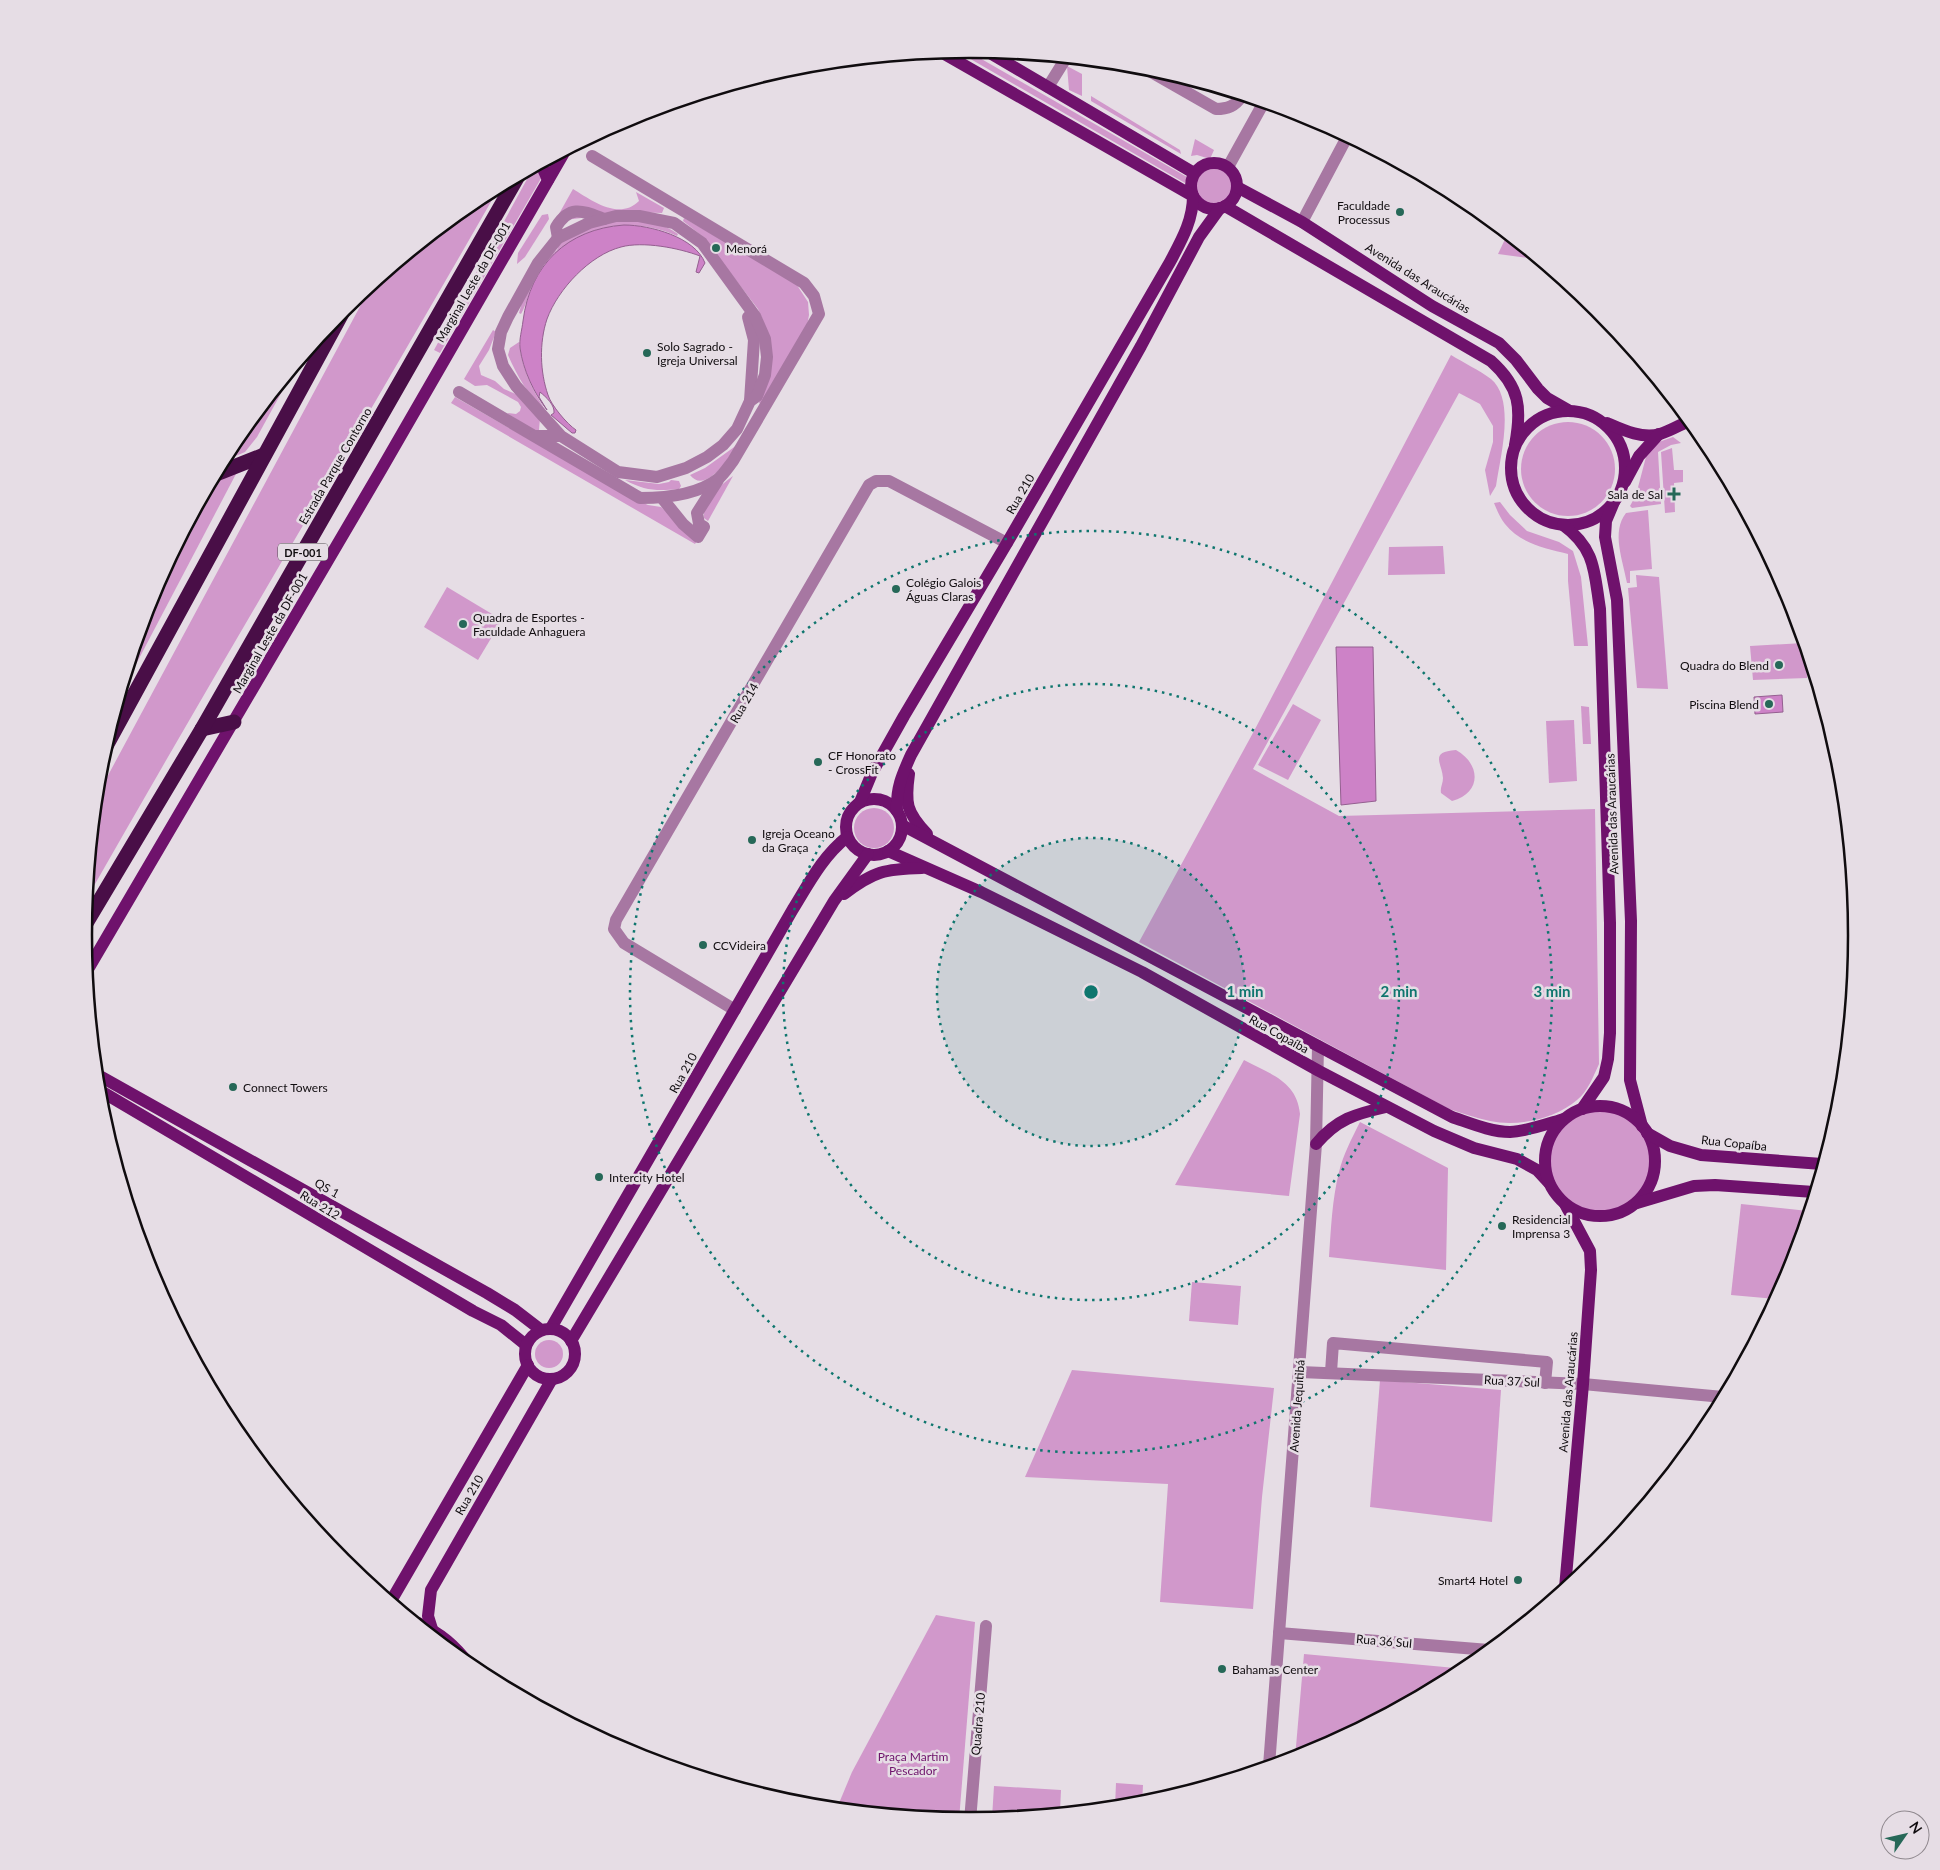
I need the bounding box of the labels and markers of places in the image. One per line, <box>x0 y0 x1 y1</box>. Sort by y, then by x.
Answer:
place label: Faculdade Processus <box>1337 198 1390 227</box>
marker: Faculdade Processus <box>1394 206 1406 218</box>
place label: Menorá <box>726 241 767 256</box>
marker: Menorá <box>710 242 722 254</box>
place label: Solo Sagrado - Igreja Universal <box>657 339 738 368</box>
marker: Solo Sagrado - Igreja Universal <box>641 347 653 359</box>
place label: Sala de Sal <box>1607 487 1663 502</box>
marker: Sala de Sal <box>1667 487 1681 501</box>
place label: Colégio Galois Águas Claras <box>906 575 981 604</box>
marker: Colégio Galois Águas Claras <box>890 583 902 595</box>
place label: Quadra de Esportes - Faculdade Anhaguera <box>473 610 586 639</box>
marker: Quadra de Esportes - Faculdade Anhaguera <box>457 618 469 630</box>
place label: Quadra do Blend <box>1680 658 1769 673</box>
marker: Quadra do Blend <box>1773 659 1785 671</box>
place label: Piscina Blend <box>1689 697 1759 712</box>
marker: Piscina Blend <box>1763 698 1775 710</box>
place label: CF Honorato - CrossFit <box>828 748 896 777</box>
marker: CF Honorato - CrossFit <box>812 756 824 768</box>
place label: Igreja Oceano da Graça <box>762 826 835 855</box>
marker: Igreja Oceano da Graça <box>746 834 758 846</box>
place label: CCVideira <box>713 938 766 953</box>
marker: CCVideira <box>697 939 709 951</box>
centre of rings <box>1082 983 1100 1001</box>
place label: Connect Towers <box>243 1080 328 1095</box>
marker: Connect Towers <box>227 1081 239 1093</box>
place label: Intercity Hotel <box>609 1170 685 1185</box>
marker: Intercity Hotel <box>593 1171 605 1183</box>
place label: Residencial Imprensa 3 <box>1512 1212 1571 1241</box>
marker: Residencial Imprensa 3 <box>1496 1220 1508 1232</box>
place label: Smart4 Hotel <box>1438 1573 1508 1588</box>
marker: Smart4 Hotel <box>1512 1574 1524 1586</box>
place label: Bahamas Center <box>1232 1662 1319 1677</box>
marker: Bahamas Center <box>1216 1663 1228 1675</box>

